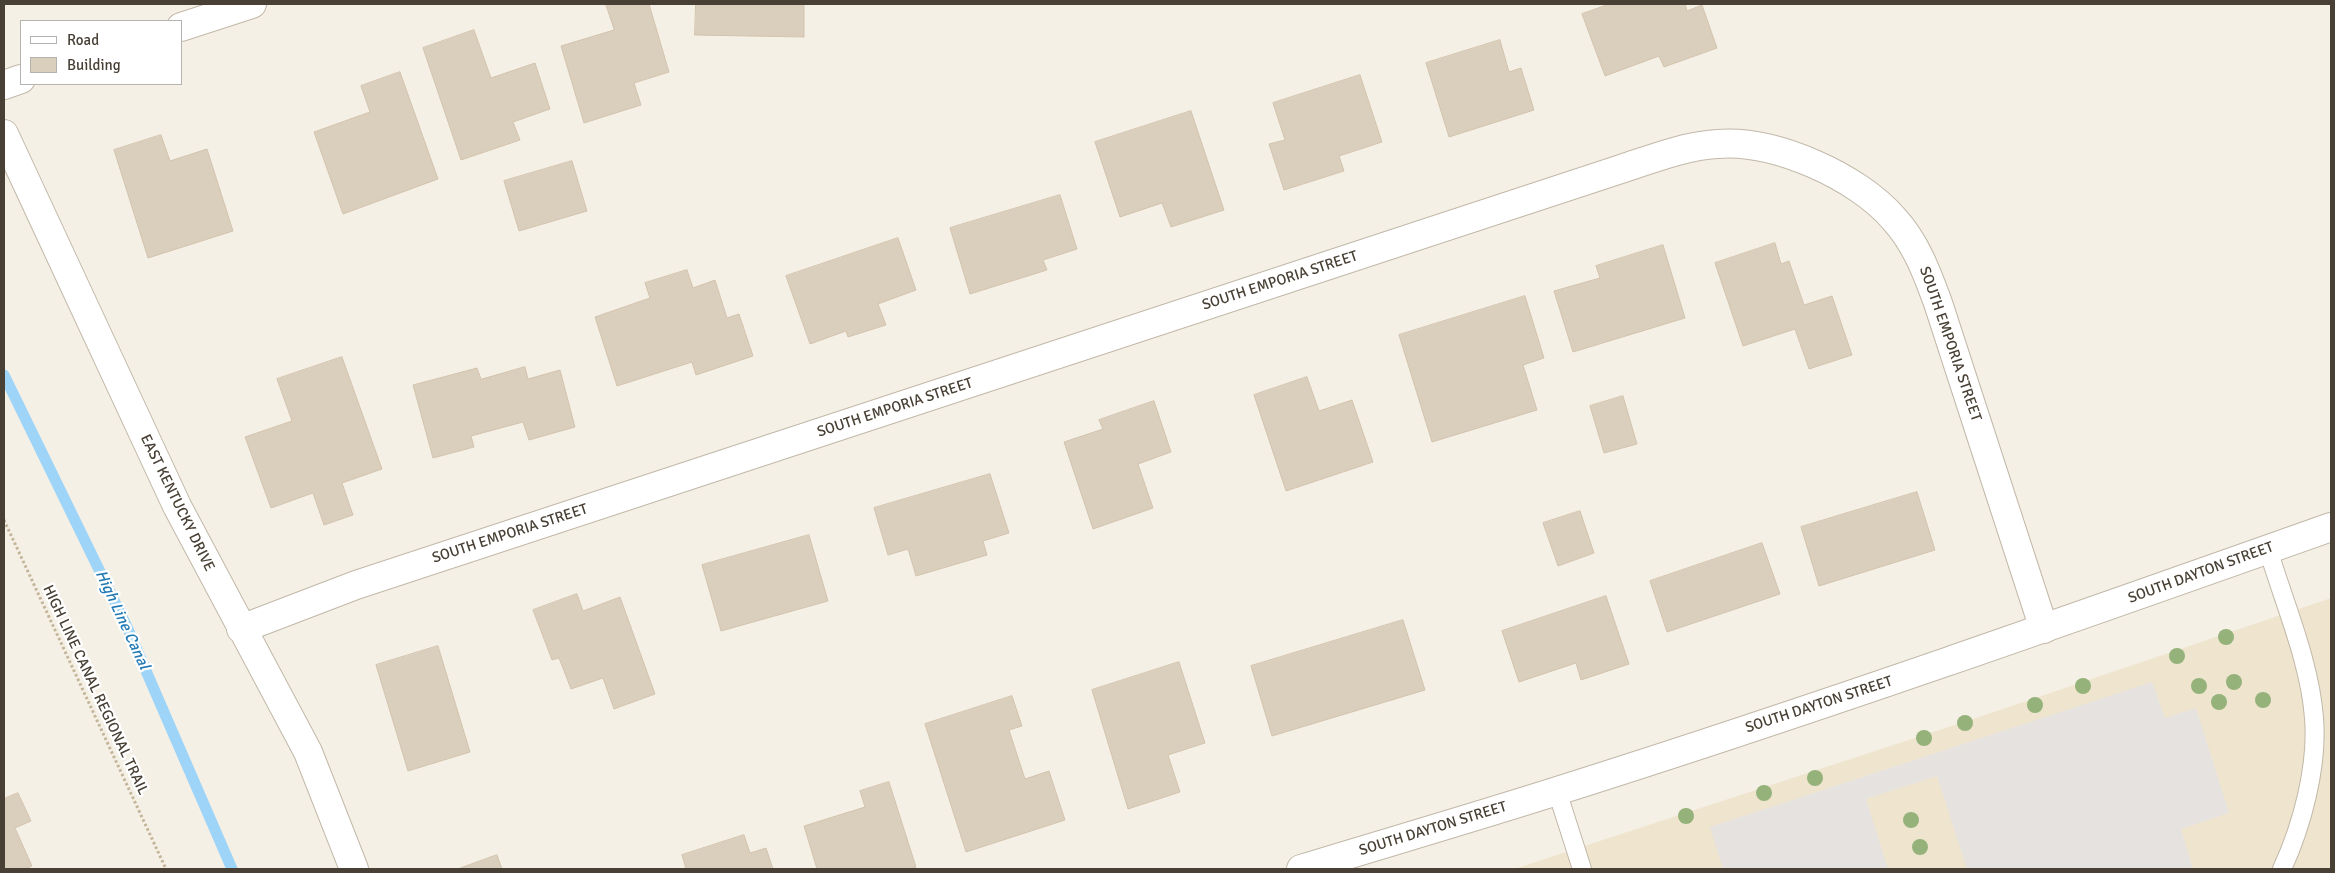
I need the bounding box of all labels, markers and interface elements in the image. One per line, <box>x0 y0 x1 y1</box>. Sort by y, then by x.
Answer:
legend <box>20 20 182 85</box>
text: Road <box>67 31 99 49</box>
text: Building <box>67 56 121 74</box>
street label: SOUTH EMPORIA STREET <box>1200 247 1360 315</box>
street label: SOUTH EMPORIA STREET <box>1915 264 1985 424</box>
street label: SOUTH EMPORIA STREET <box>815 374 975 442</box>
street label: EAST KENTUCKY DRIVE <box>136 432 218 574</box>
street label: SOUTH EMPORIA STREET <box>430 500 590 568</box>
street label: SOUTH DAYTON STREET <box>2126 538 2276 608</box>
water label: High Line Canal <box>91 567 153 673</box>
street label: HIGH LINE CANAL REGIONAL TRAIL <box>38 582 152 798</box>
street label: SOUTH DAYTON STREET <box>1743 673 1895 737</box>
street label: SOUTH DAYTON STREET <box>1357 798 1509 860</box>

